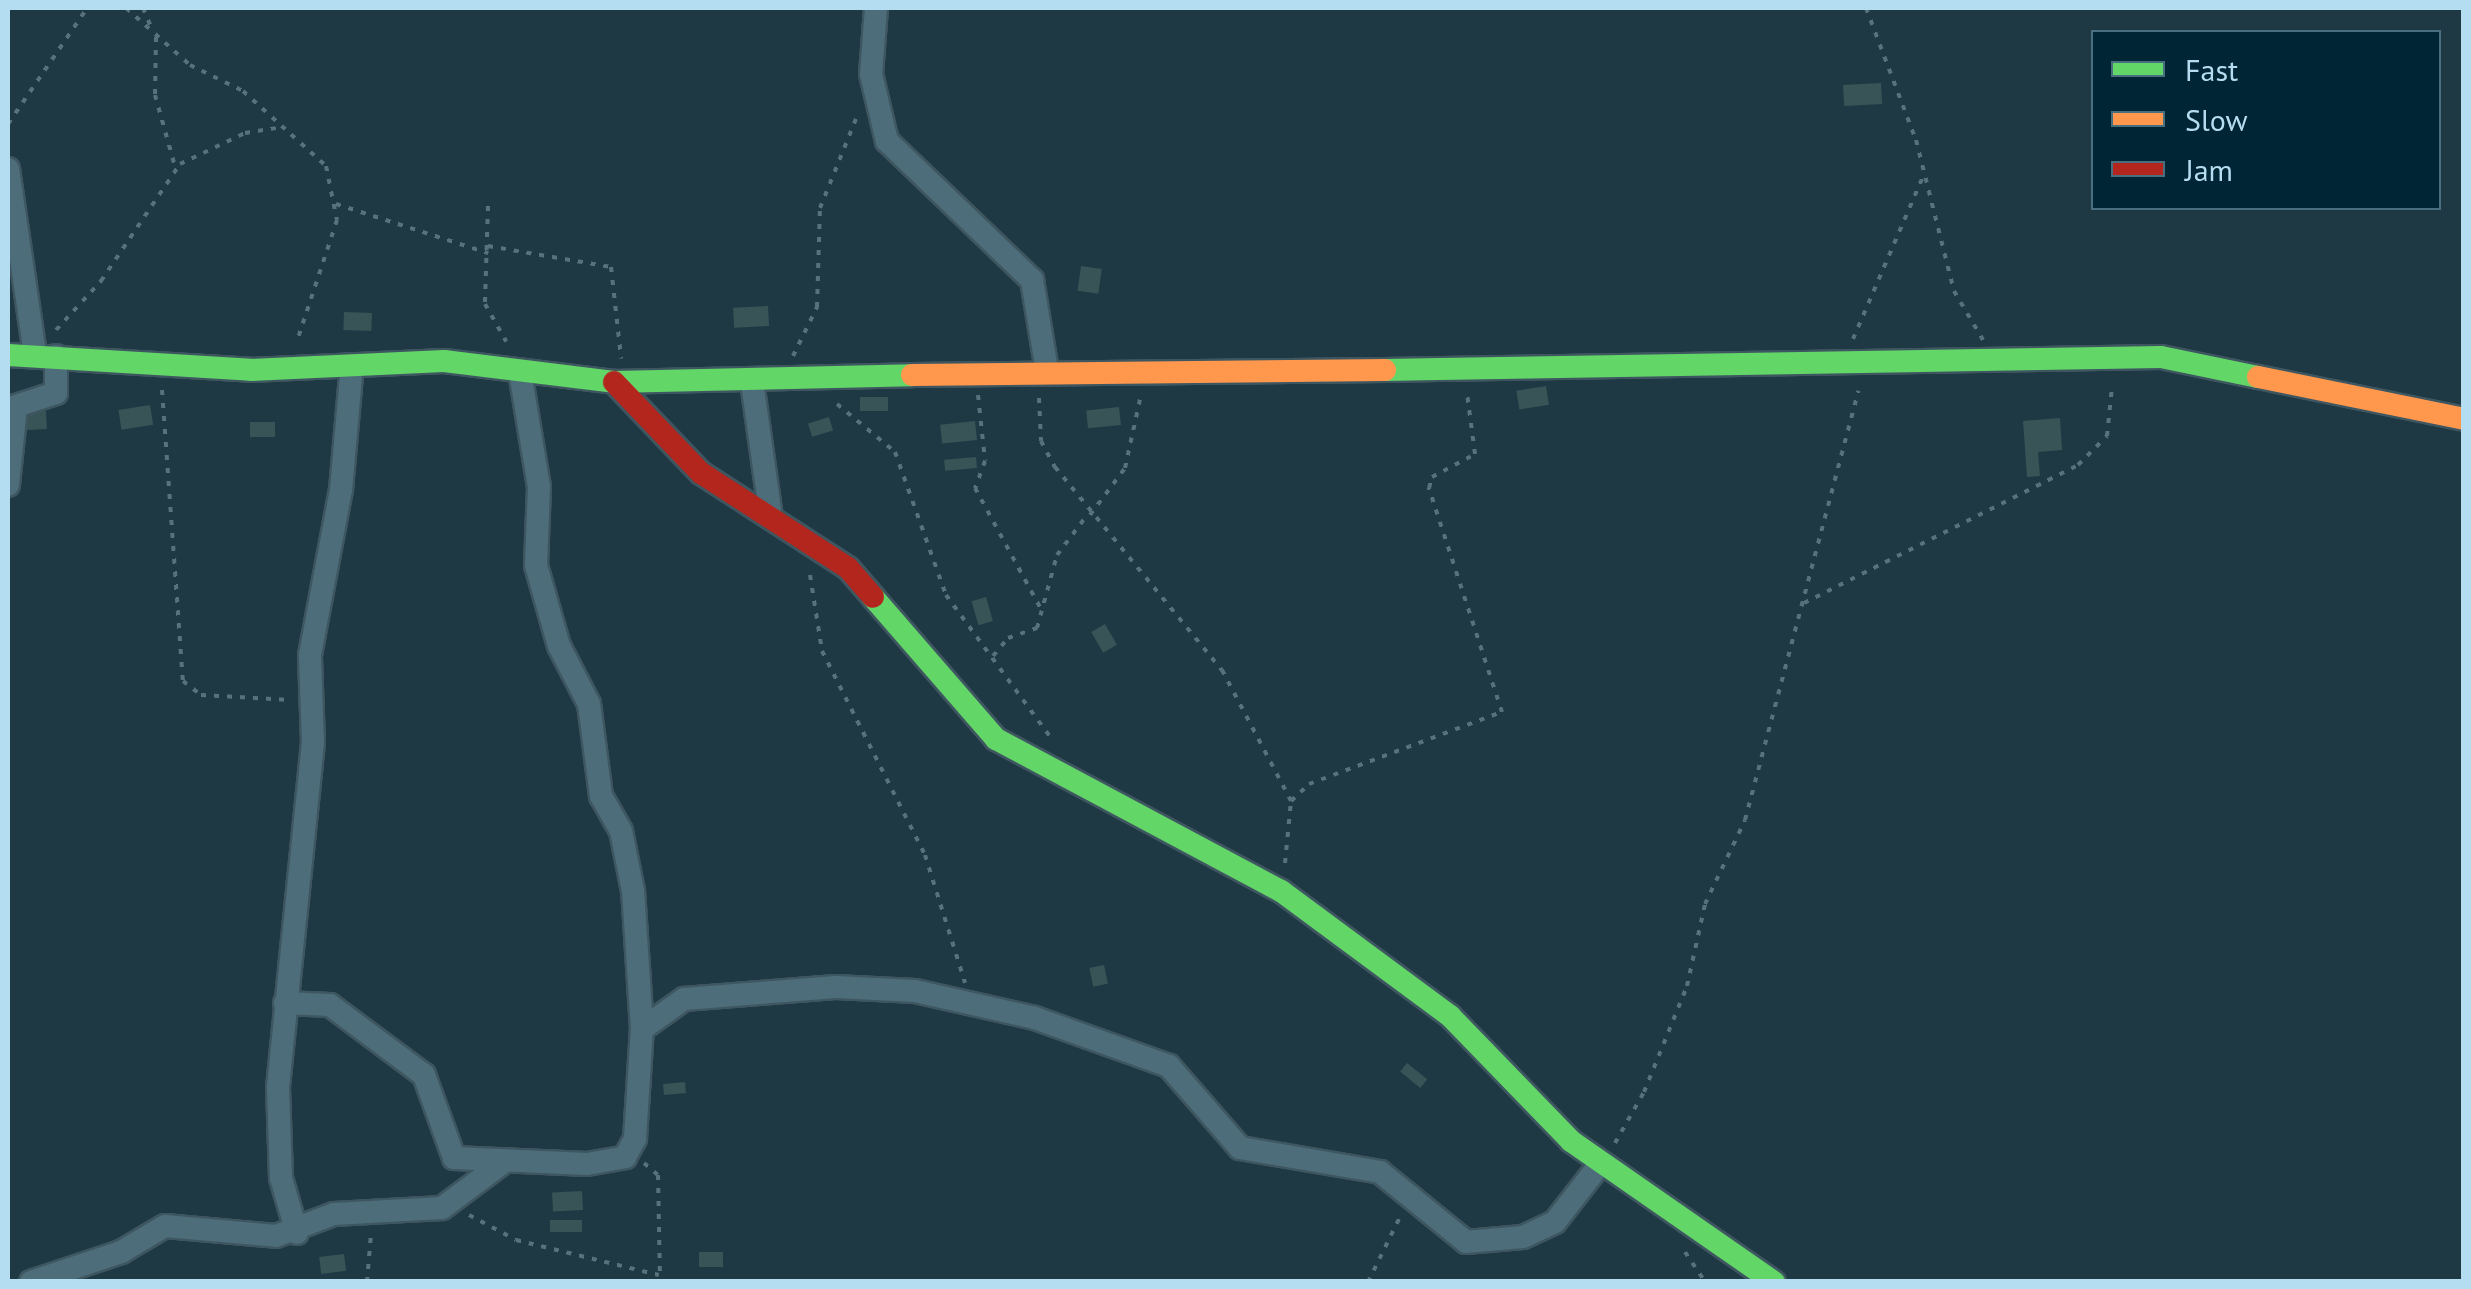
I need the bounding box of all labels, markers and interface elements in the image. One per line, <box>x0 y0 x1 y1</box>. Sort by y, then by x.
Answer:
legend <box>2091 30 2441 210</box>
text: Fast <box>2185 50 2238 89</box>
text: Slow <box>2185 100 2248 139</box>
text: Jam <box>2185 150 2233 189</box>

